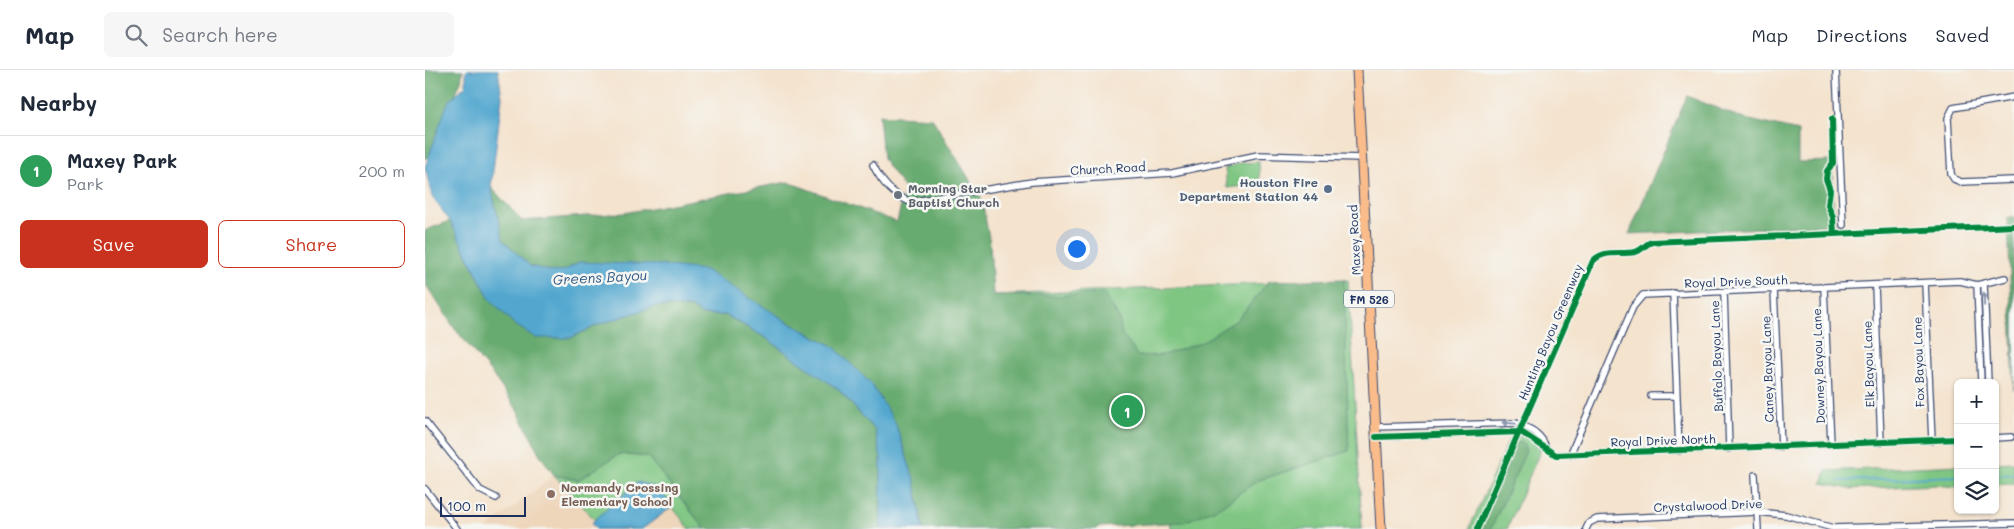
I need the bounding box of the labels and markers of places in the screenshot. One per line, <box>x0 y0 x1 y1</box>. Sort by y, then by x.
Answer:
place label: Houston Fire Department Station 44 <box>1179 174 1318 204</box>
place label: Morning Star Baptist Church <box>908 180 999 210</box>
marker: Houston Fire Department Station 44 <box>1322 183 1334 195</box>
marker: Morning Star Baptist Church <box>892 189 904 201</box>
pin: 1 <box>1111 392 1143 430</box>
place label: Normandy Crossing Elementary School <box>561 479 678 509</box>
marker: Normandy Crossing Elementary School <box>545 488 557 500</box>

